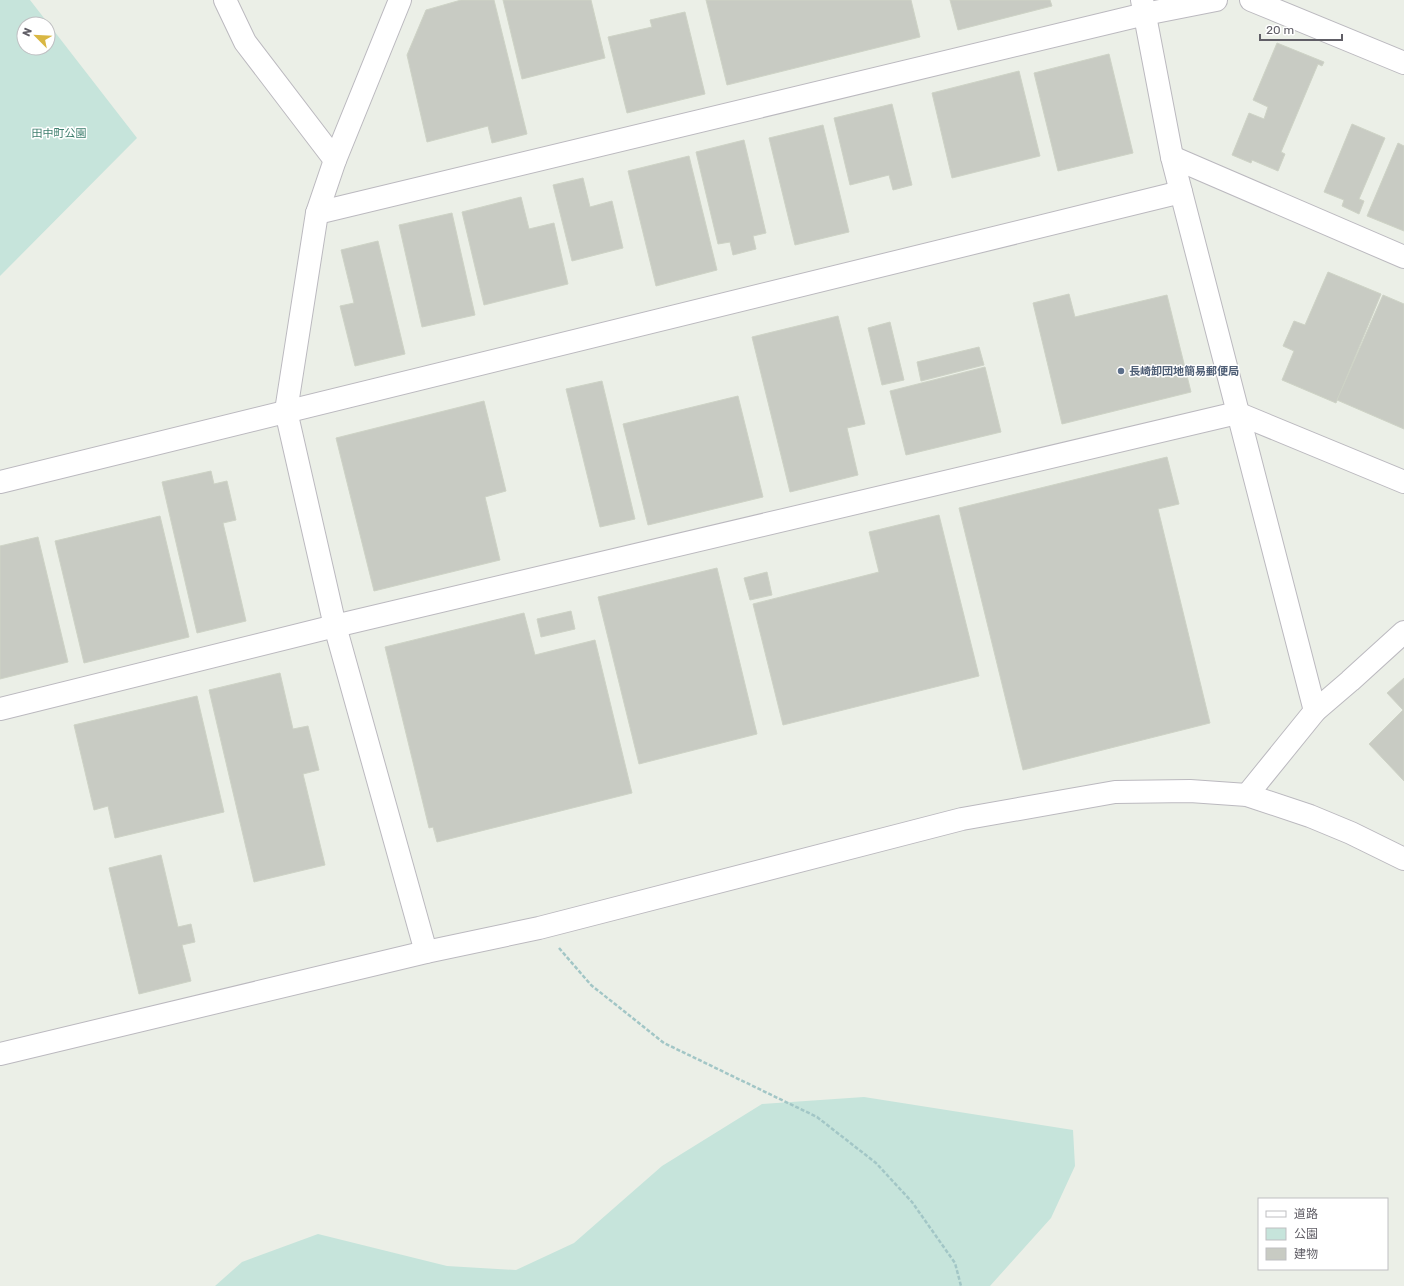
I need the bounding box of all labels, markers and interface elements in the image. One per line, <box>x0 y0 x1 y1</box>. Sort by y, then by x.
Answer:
north arrow <box>16 16 56 56</box>
scale bar <box>1260 16 1342 42</box>
text: 20 m <box>1266 23 1294 37</box>
text: N <box>20 26 35 38</box>
park label: 田中町公園 <box>32 127 87 140</box>
place label: 長崎卸団地簡易郵便局 <box>1129 365 1239 378</box>
marker: 長崎卸団地簡易郵便局 <box>1116 366 1126 376</box>
legend <box>1258 1198 1388 1270</box>
text: 道路 <box>1294 1207 1318 1221</box>
text: 公園 <box>1294 1227 1318 1241</box>
text: 建物 <box>1294 1247 1318 1261</box>

